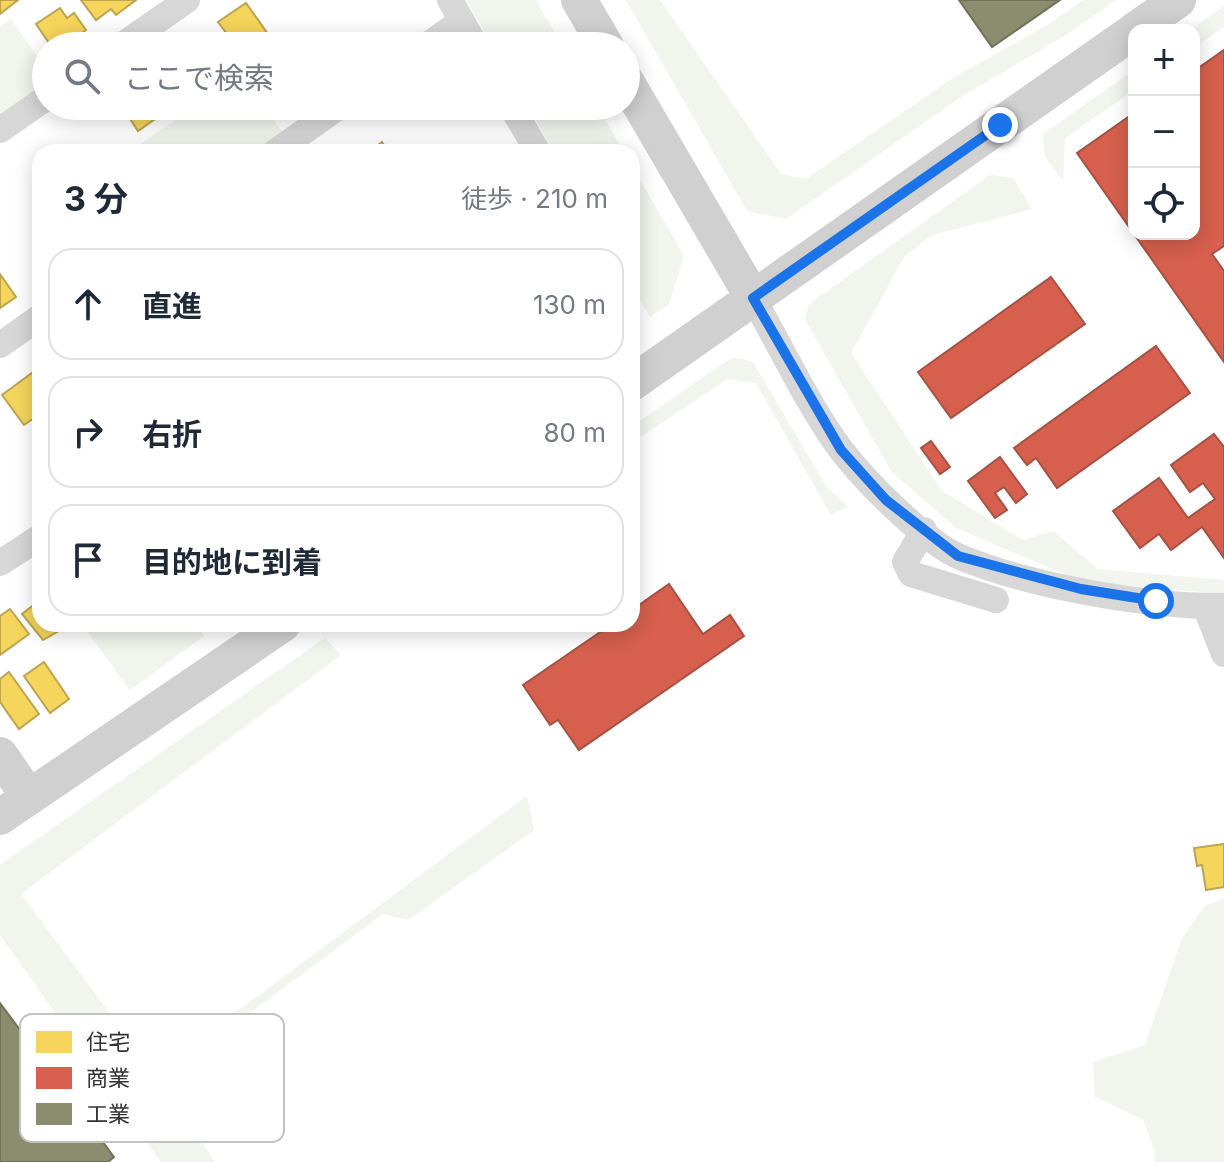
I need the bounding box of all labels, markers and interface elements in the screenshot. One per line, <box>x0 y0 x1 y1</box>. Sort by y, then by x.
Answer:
map controls <box>1128 24 1200 240</box>
button: + <box>1128 24 1200 96</box>
search box <box>32 32 640 120</box>
icon: search <box>60 54 104 98</box>
text: ここで検索 <box>124 60 274 96</box>
button: − <box>1128 96 1200 168</box>
route end <box>982 107 1018 143</box>
button: locate <box>1128 168 1200 240</box>
text: 3 分 <box>64 178 128 219</box>
text: 徒歩 · 210 m <box>461 183 608 214</box>
icon: ahead <box>66 282 110 326</box>
text: 直進 <box>142 288 202 324</box>
text: 130 m <box>533 289 606 320</box>
icon: right <box>66 410 110 454</box>
text: 右折 <box>142 416 202 452</box>
text: 80 m <box>543 417 606 448</box>
icon: arrive <box>66 538 110 582</box>
text: 目的地に到着 <box>142 544 322 580</box>
route start <box>1138 583 1174 619</box>
legend <box>20 1014 284 1142</box>
text: 住宅 <box>86 1029 130 1055</box>
text: 商業 <box>86 1065 130 1091</box>
text: 工業 <box>86 1101 130 1127</box>

